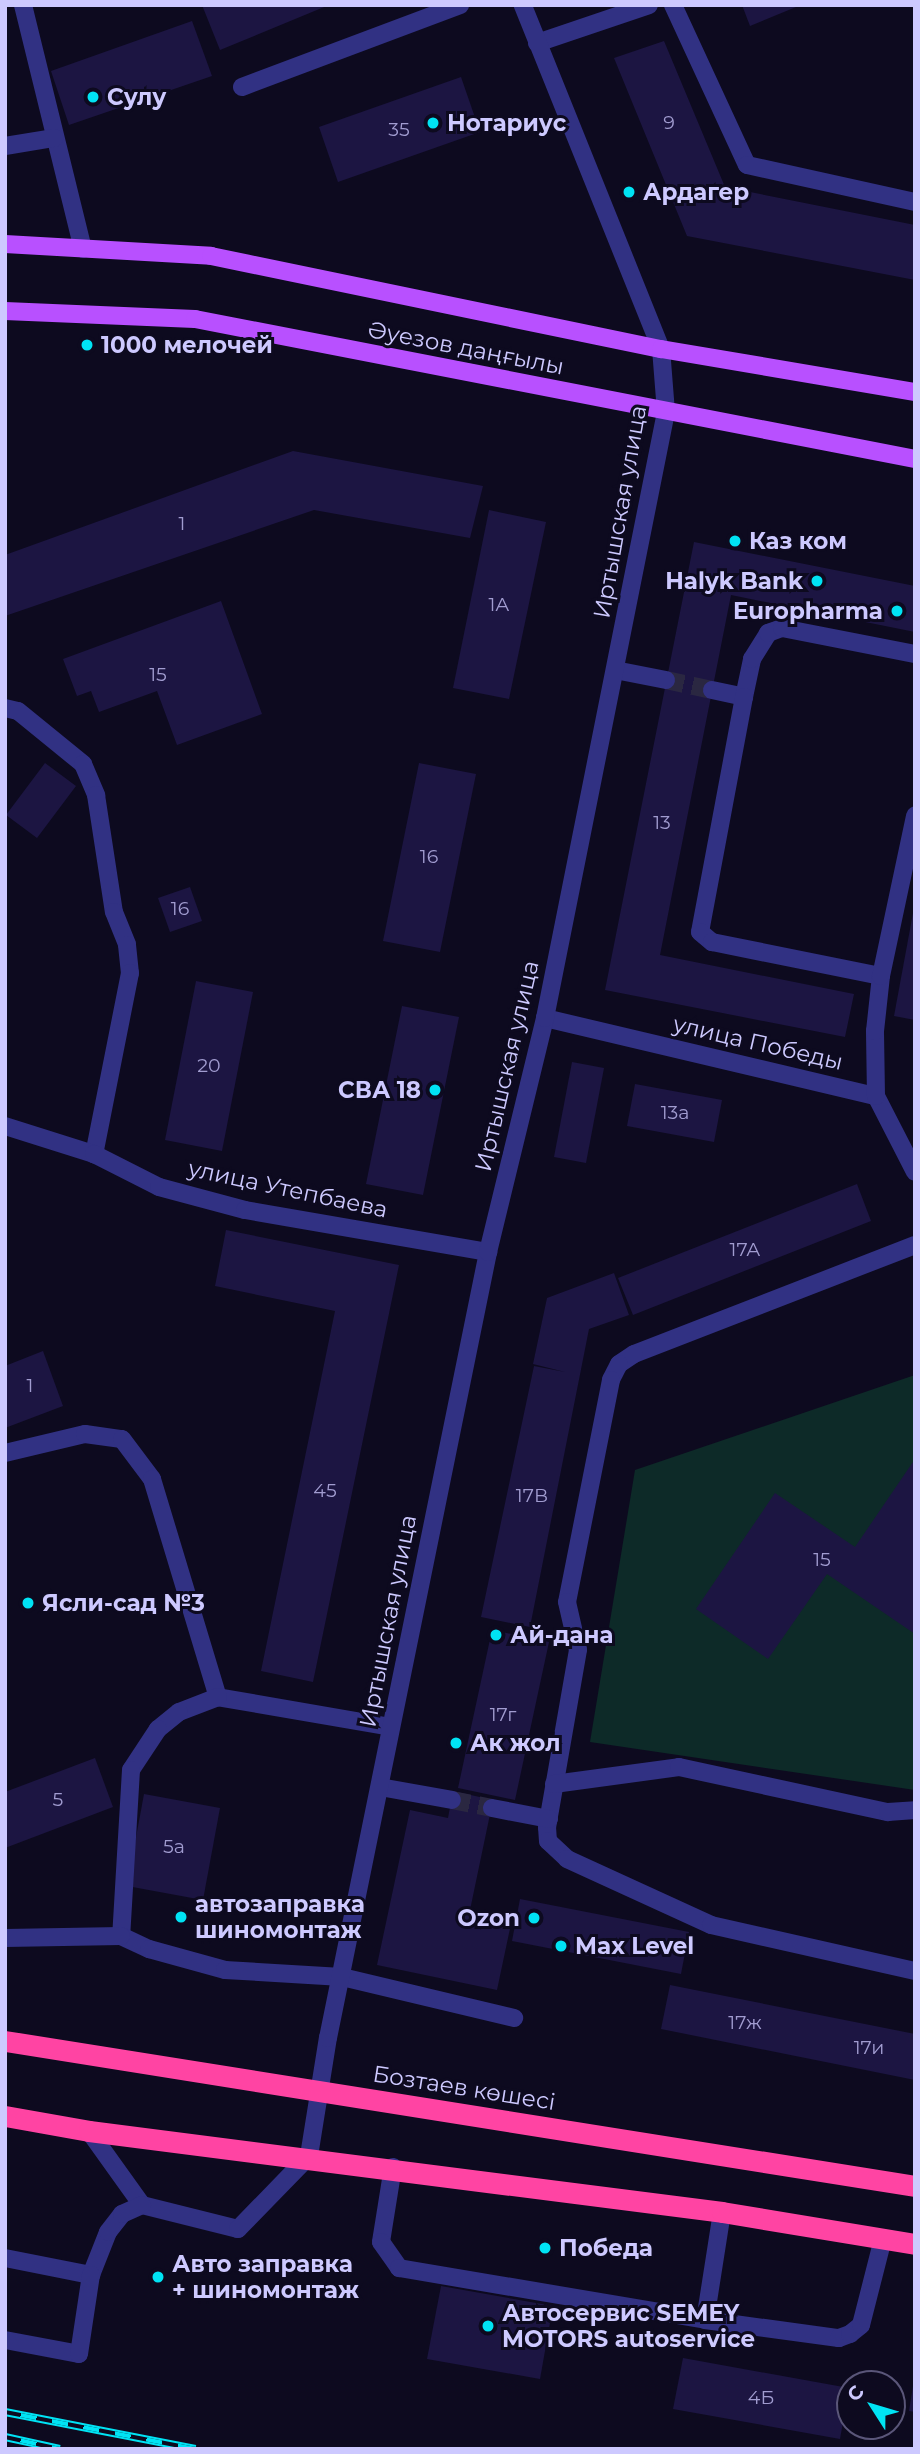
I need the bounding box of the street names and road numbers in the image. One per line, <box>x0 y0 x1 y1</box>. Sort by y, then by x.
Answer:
street label: Әуезов даңғылы <box>366 315 566 381</box>
street label: Иртышская улица <box>588 403 652 621</box>
street label: Иртышская улица <box>469 958 545 1174</box>
street label: улица Победы <box>670 1010 846 1076</box>
street label: улица Утепбаева <box>186 1154 390 1224</box>
street label: Иртышская улица <box>354 1512 422 1730</box>
street label: Бозтаев көшесі <box>371 2060 557 2116</box>

